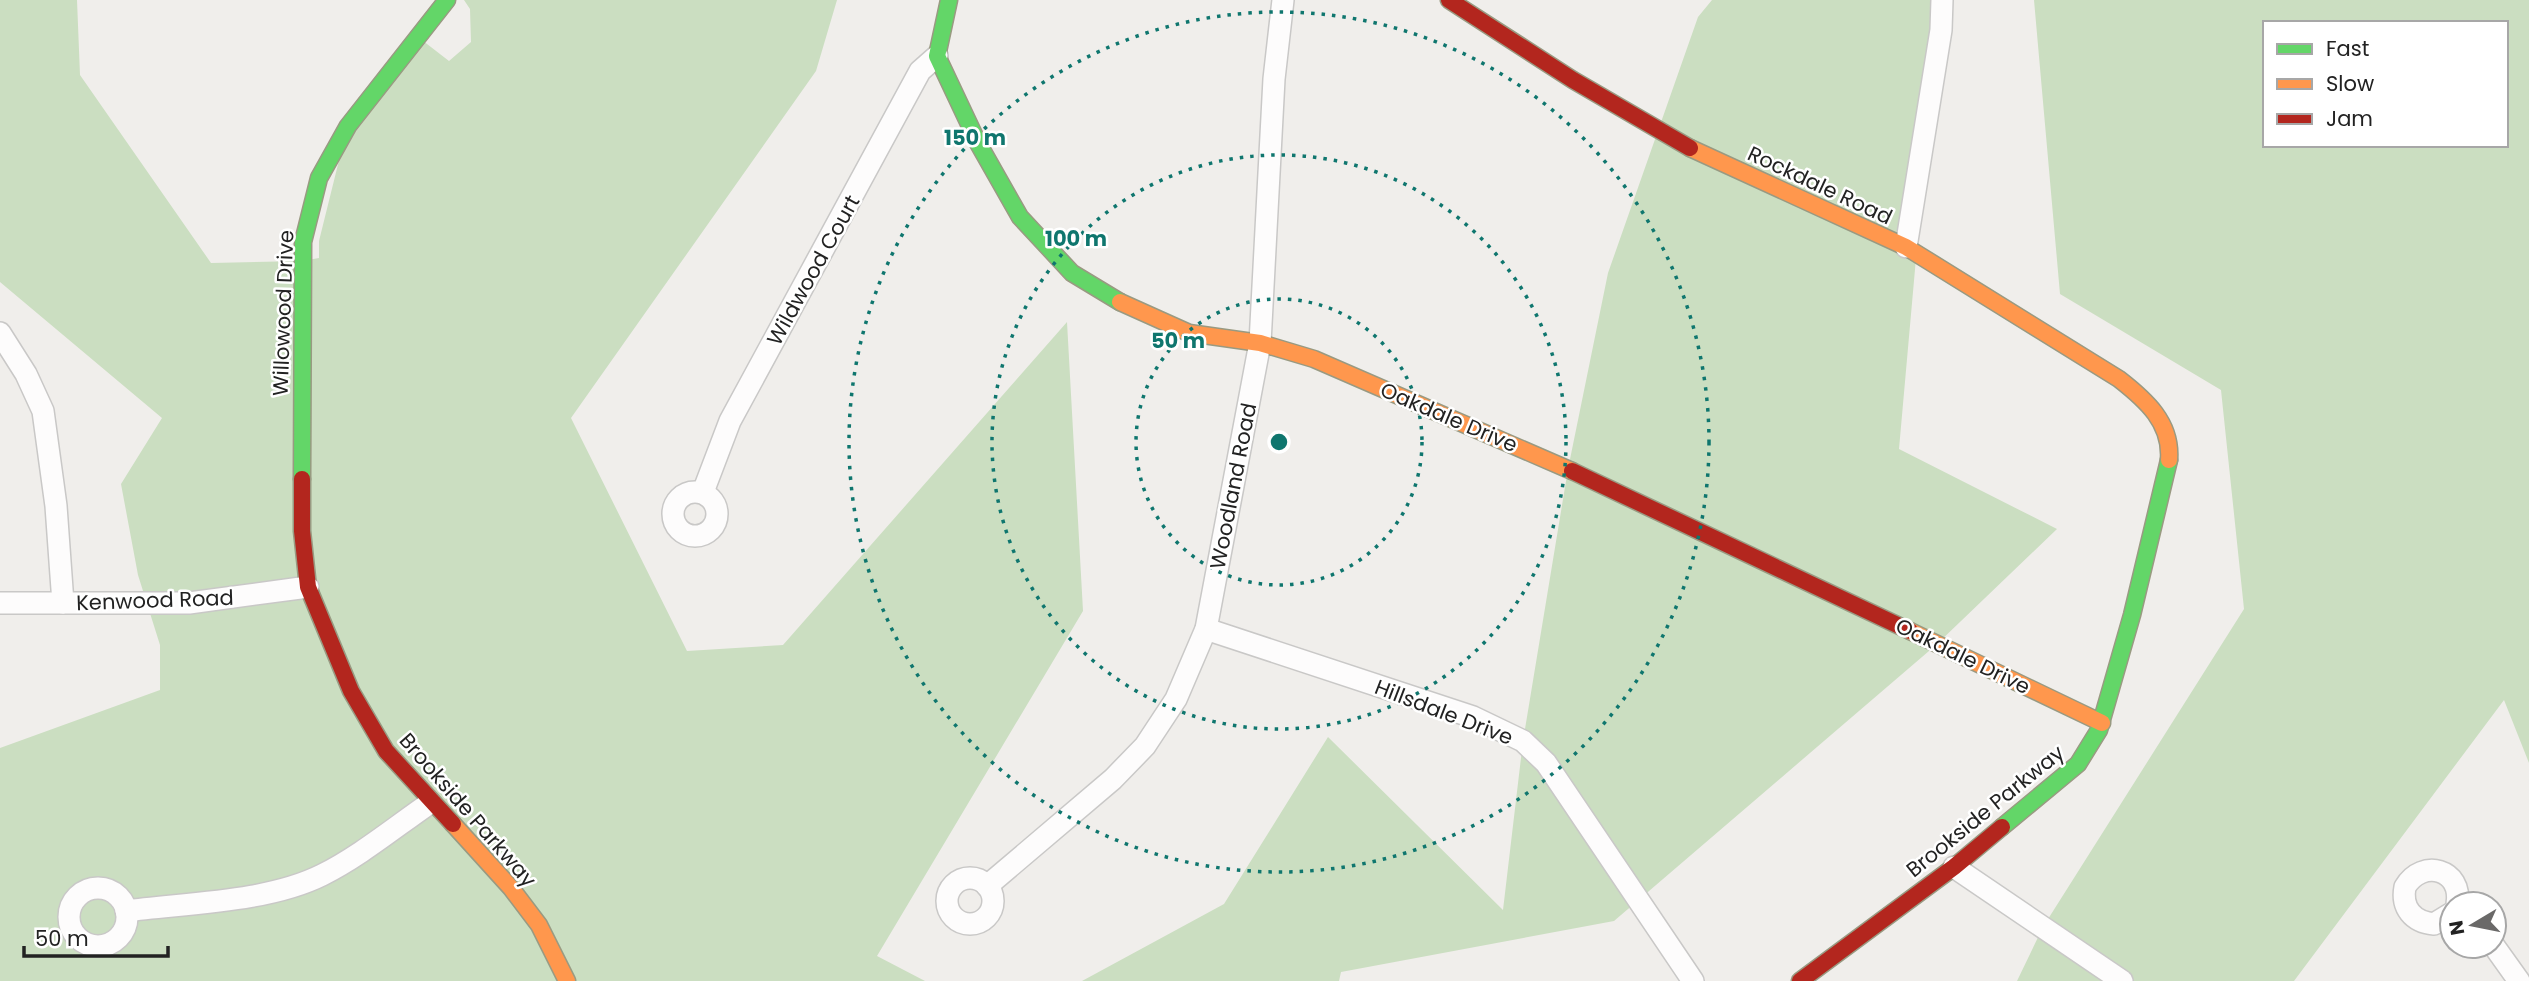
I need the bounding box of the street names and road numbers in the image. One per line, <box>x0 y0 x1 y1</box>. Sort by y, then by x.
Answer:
street label: Rockdale Road <box>1743 139 1897 231</box>
street label: Wildwood Court <box>760 190 866 350</box>
street label: Willowood Drive <box>266 230 300 396</box>
street label: Oakdale Drive <box>1376 375 1522 459</box>
street label: Woodland Road <box>1203 400 1263 572</box>
street label: Kenwood Road <box>76 583 234 617</box>
street label: Oakdale Drive <box>1891 611 2035 701</box>
street label: Hillsdale Drive <box>1371 672 1517 752</box>
street label: Brookside Parkway <box>393 727 543 893</box>
street label: Brookside Parkway <box>1900 738 2070 884</box>

